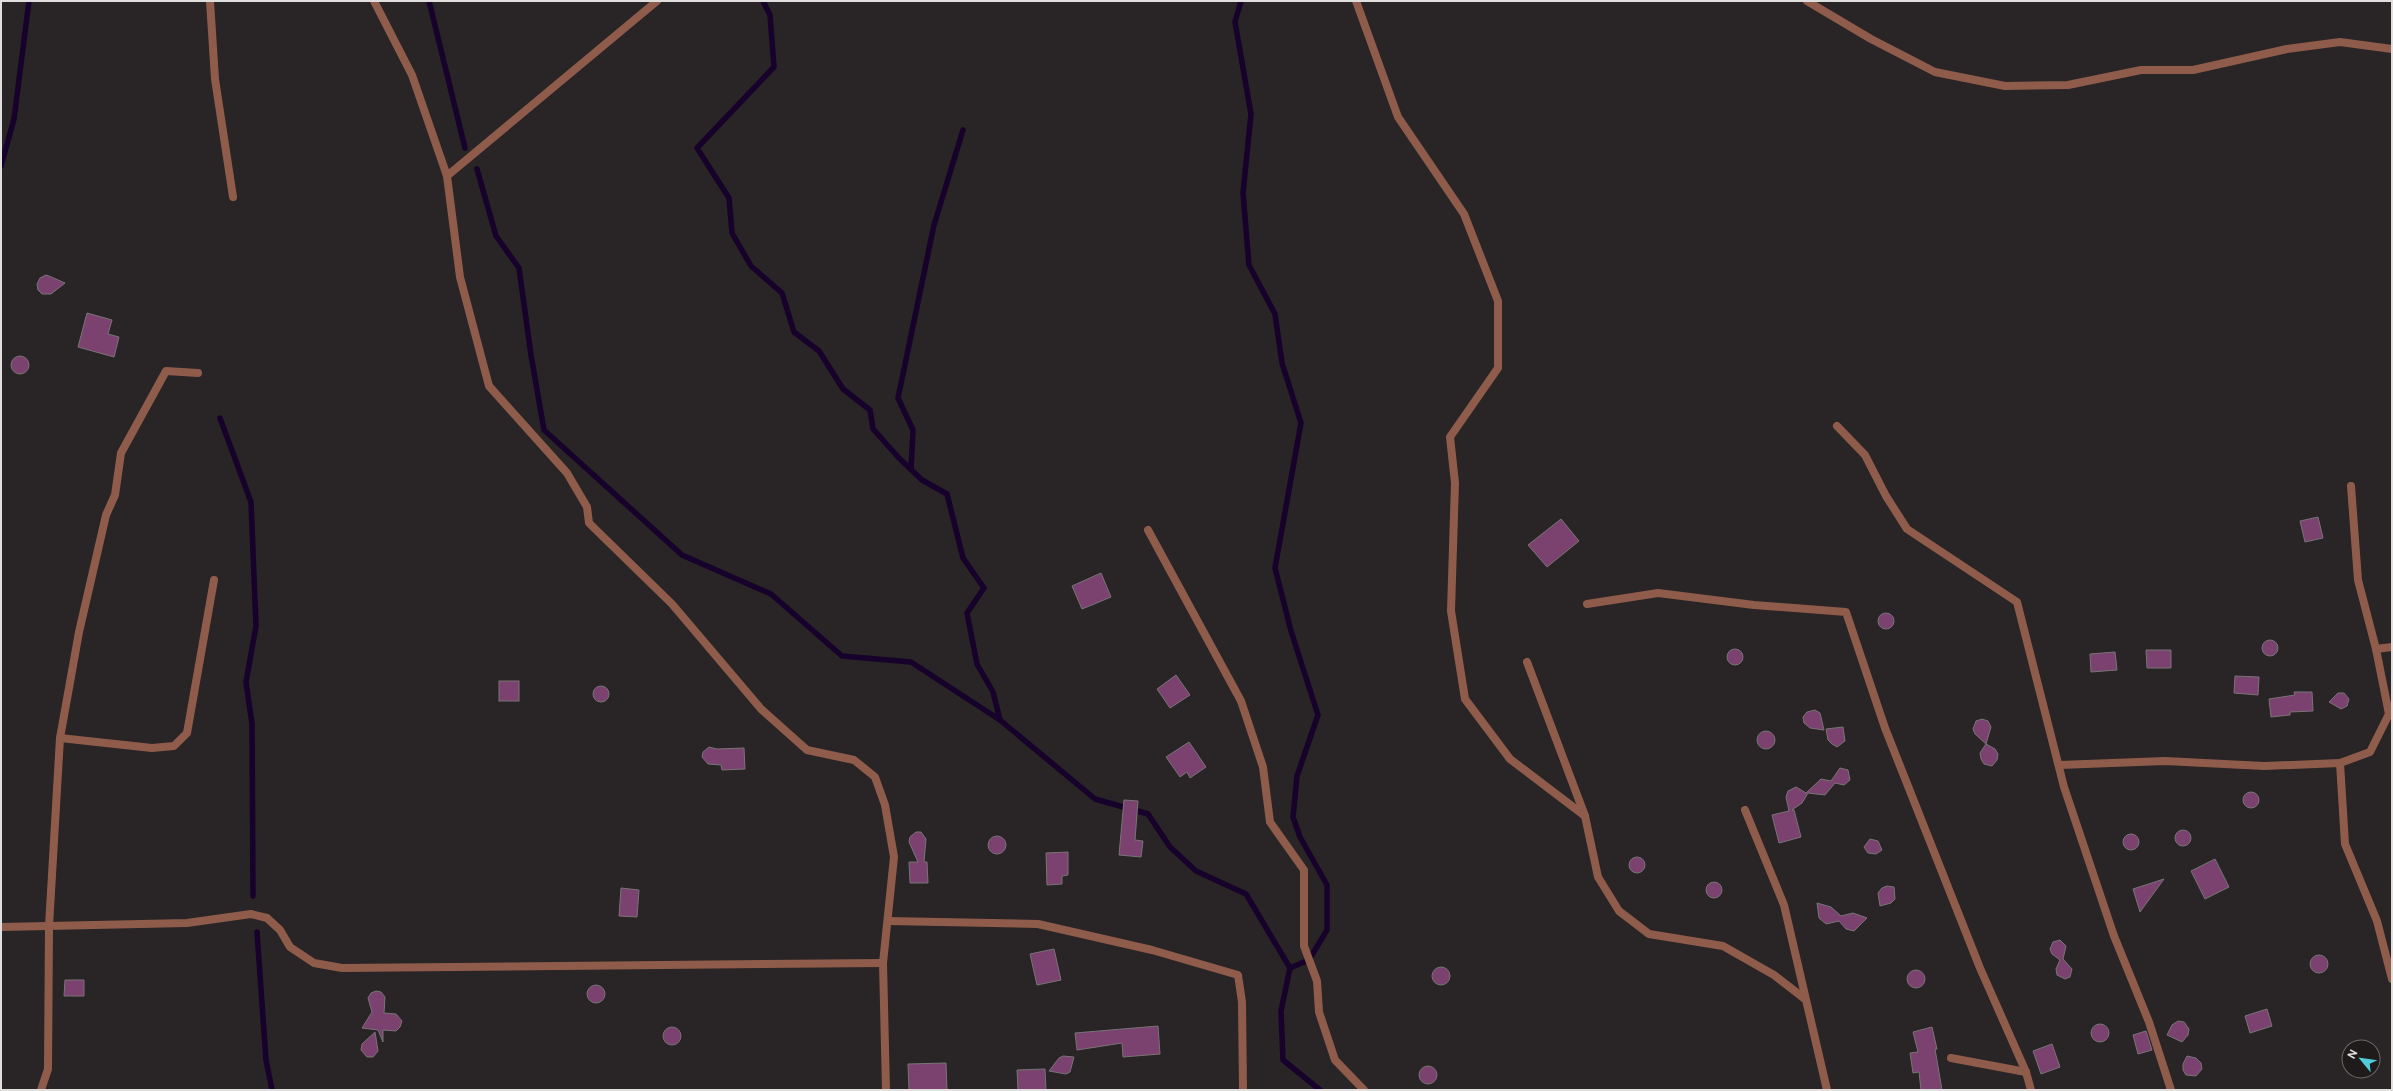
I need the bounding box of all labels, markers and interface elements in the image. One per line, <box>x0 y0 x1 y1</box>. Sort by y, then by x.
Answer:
north arrow <box>2341 1039 2381 1079</box>
text: N <box>2345 1047 2360 1061</box>

